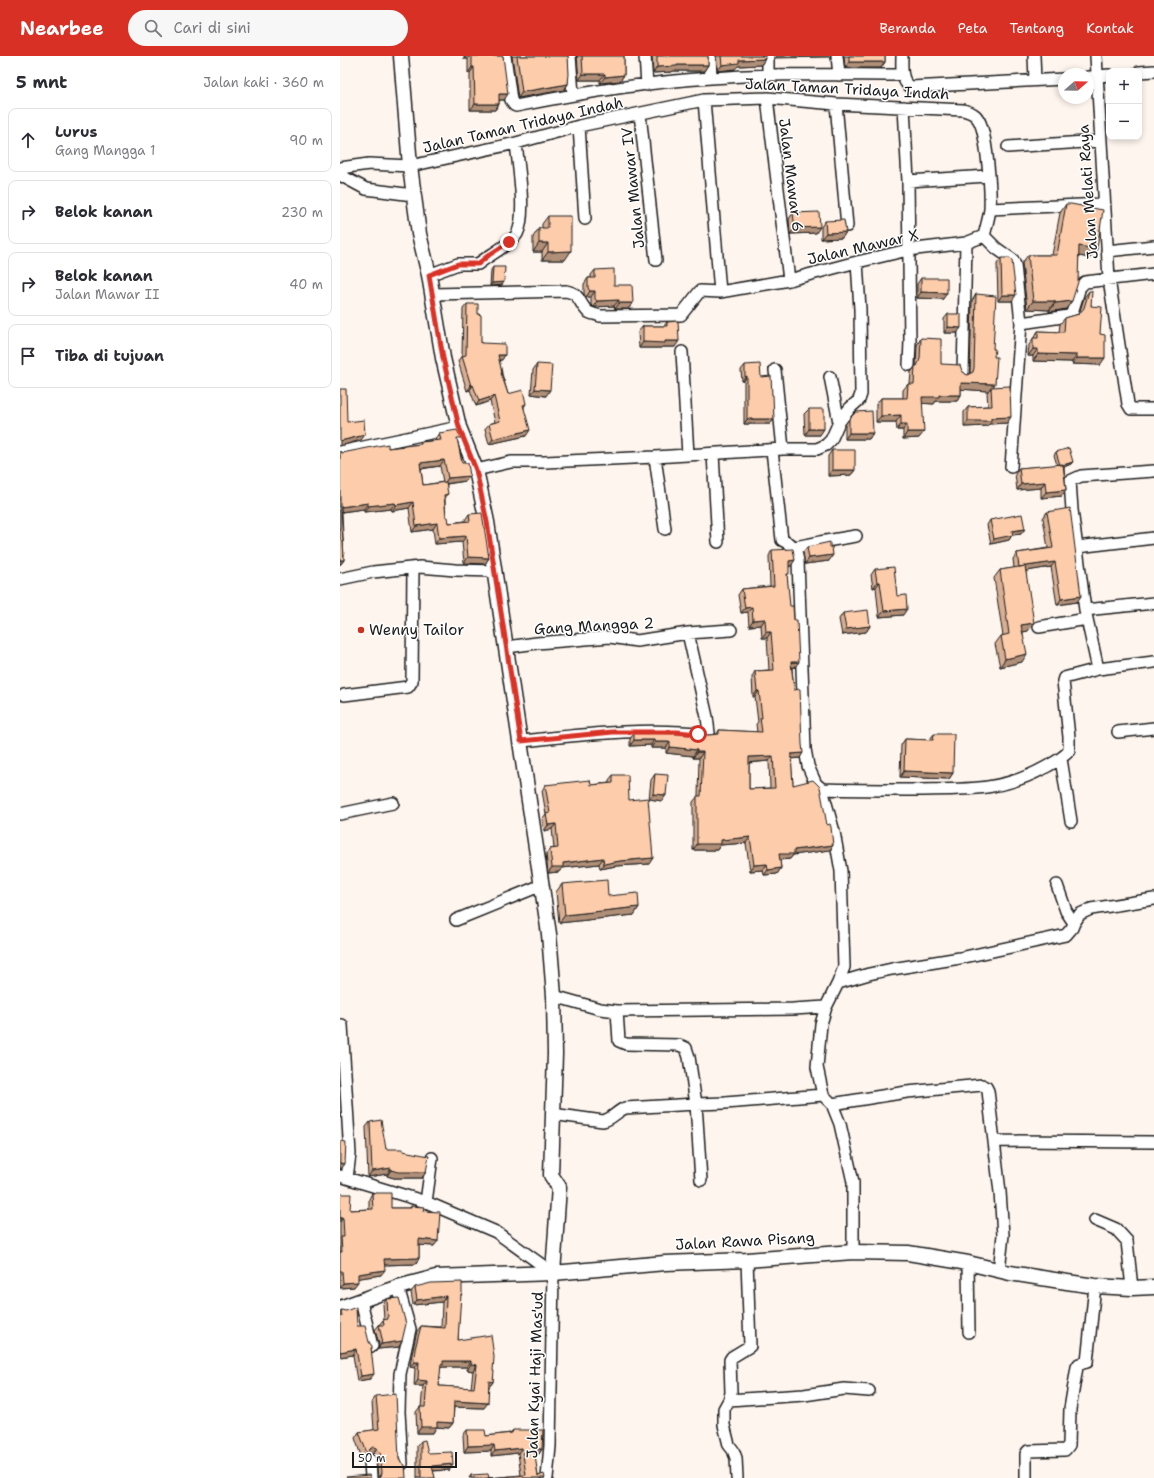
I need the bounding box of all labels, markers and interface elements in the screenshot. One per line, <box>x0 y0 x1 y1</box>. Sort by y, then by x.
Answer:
search box <box>128 10 408 46</box>
text: Nearbee <box>20 16 104 41</box>
icon: search <box>142 17 164 39</box>
text: Cari di sini <box>174 18 251 38</box>
text: Beranda <box>879 19 936 37</box>
text: Peta <box>958 19 988 37</box>
text: Tentang <box>1010 19 1064 37</box>
text: Kontak <box>1086 19 1134 37</box>
north arrow <box>1058 68 1094 104</box>
map controls <box>1106 68 1142 140</box>
button: + <box>1106 68 1142 104</box>
text: 5 mnt <box>16 71 67 93</box>
text: Jalan kaki · 360 m <box>203 74 324 91</box>
street label: Jalan Taman Tridaya Indah <box>744 74 950 104</box>
street label: Jalan Taman Tridaya Indah <box>421 92 625 158</box>
button: − <box>1106 104 1142 140</box>
street label: Jalan Mawar 6 <box>774 117 808 233</box>
text: Lurus <box>55 122 97 142</box>
street label: Jalan Melati Raya <box>1073 123 1103 260</box>
street label: Jalan Mawar IV <box>617 126 649 250</box>
icon: ahead <box>17 129 39 151</box>
text: 90 m <box>289 132 323 149</box>
text: Gang Mangga 1 <box>55 142 155 159</box>
icon: right <box>17 201 39 223</box>
text: Belok kanan <box>55 202 153 222</box>
text: 230 m <box>281 204 323 221</box>
street label: Jalan Mawar X <box>806 224 921 269</box>
route end <box>500 233 518 251</box>
text: Belok kanan <box>55 266 153 286</box>
icon: right <box>17 273 39 295</box>
text: 40 m <box>289 276 323 293</box>
text: Jalan Mawar II <box>55 286 159 303</box>
icon: arrive <box>17 345 39 367</box>
text: Tiba di tujuan <box>55 346 164 366</box>
street label: Gang Mangga 2 <box>534 613 654 639</box>
place label: Wenny Tailor <box>369 620 464 640</box>
marker: Wenny Tailor <box>356 625 366 635</box>
route start <box>689 725 707 743</box>
street label: Jalan Rawa Pisang <box>675 1227 815 1255</box>
street label: Jalan Kyai Haji Mas'ud <box>522 1291 548 1459</box>
scale bar <box>352 1450 457 1469</box>
text: 50 m <box>358 1451 386 1466</box>

